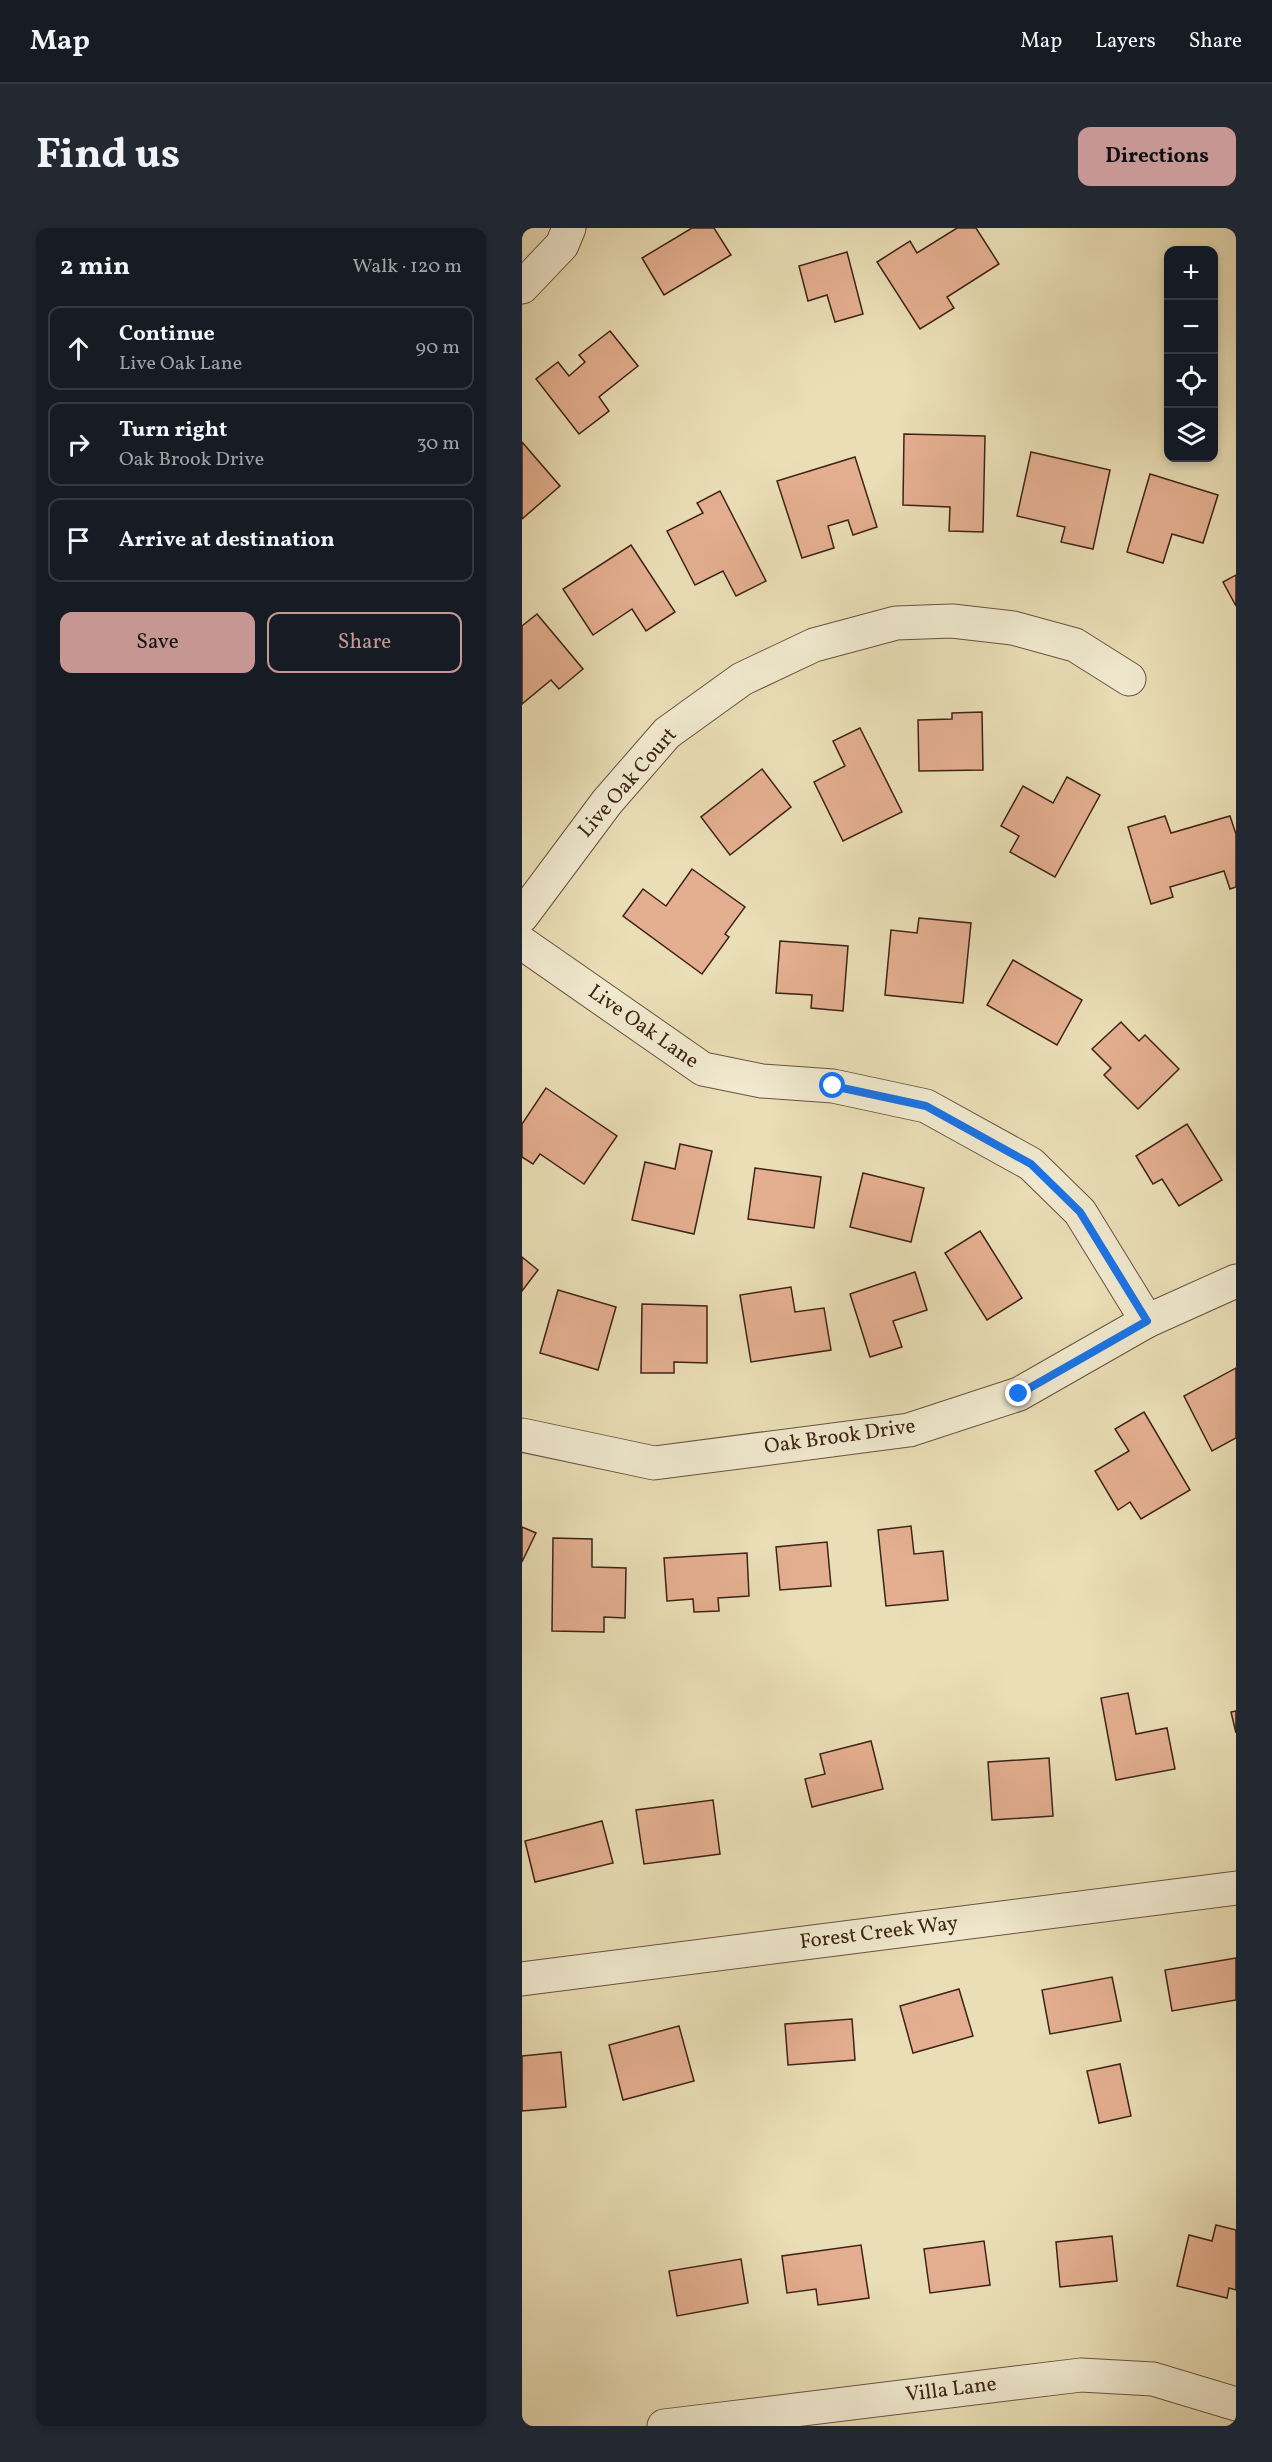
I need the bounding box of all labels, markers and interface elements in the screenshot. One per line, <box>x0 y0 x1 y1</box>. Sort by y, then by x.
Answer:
text: Map <box>30 22 90 61</box>
text: Map <box>1020 27 1062 56</box>
text: Layers <box>1095 27 1156 56</box>
text: Share <box>1189 27 1242 56</box>
text: Find us <box>36 127 180 186</box>
button: Directions <box>1078 127 1236 186</box>
map controls <box>1164 246 1218 462</box>
button: + <box>1164 246 1218 300</box>
text: 2 min <box>60 249 130 285</box>
text: Walk · 120 m <box>353 253 462 281</box>
button: − <box>1164 300 1218 354</box>
text: Continue <box>119 319 215 350</box>
icon: ahead <box>62 332 95 365</box>
text: 90 m <box>416 334 460 362</box>
text: Live Oak Lane <box>119 350 242 378</box>
button: locate <box>1164 354 1218 408</box>
button: layers <box>1164 408 1218 462</box>
text: Turn right <box>119 415 227 446</box>
icon: right <box>62 428 95 461</box>
text: 30 m <box>416 430 460 458</box>
text: Oak Brook Drive <box>119 446 264 474</box>
icon: arrive <box>62 524 95 557</box>
text: Arrive at destination <box>119 525 335 556</box>
button: Save <box>60 612 255 673</box>
button: Share <box>267 612 462 673</box>
street label: Live Oak Court <box>572 722 684 844</box>
street label: Live Oak Lane <box>582 978 704 1076</box>
route start <box>819 1072 845 1098</box>
route end <box>1005 1380 1031 1406</box>
street label: Oak Brook Drive <box>763 1412 918 1462</box>
street label: Forest Creek Way <box>798 1909 961 1957</box>
street label: Villa Lane <box>904 2370 998 2410</box>

